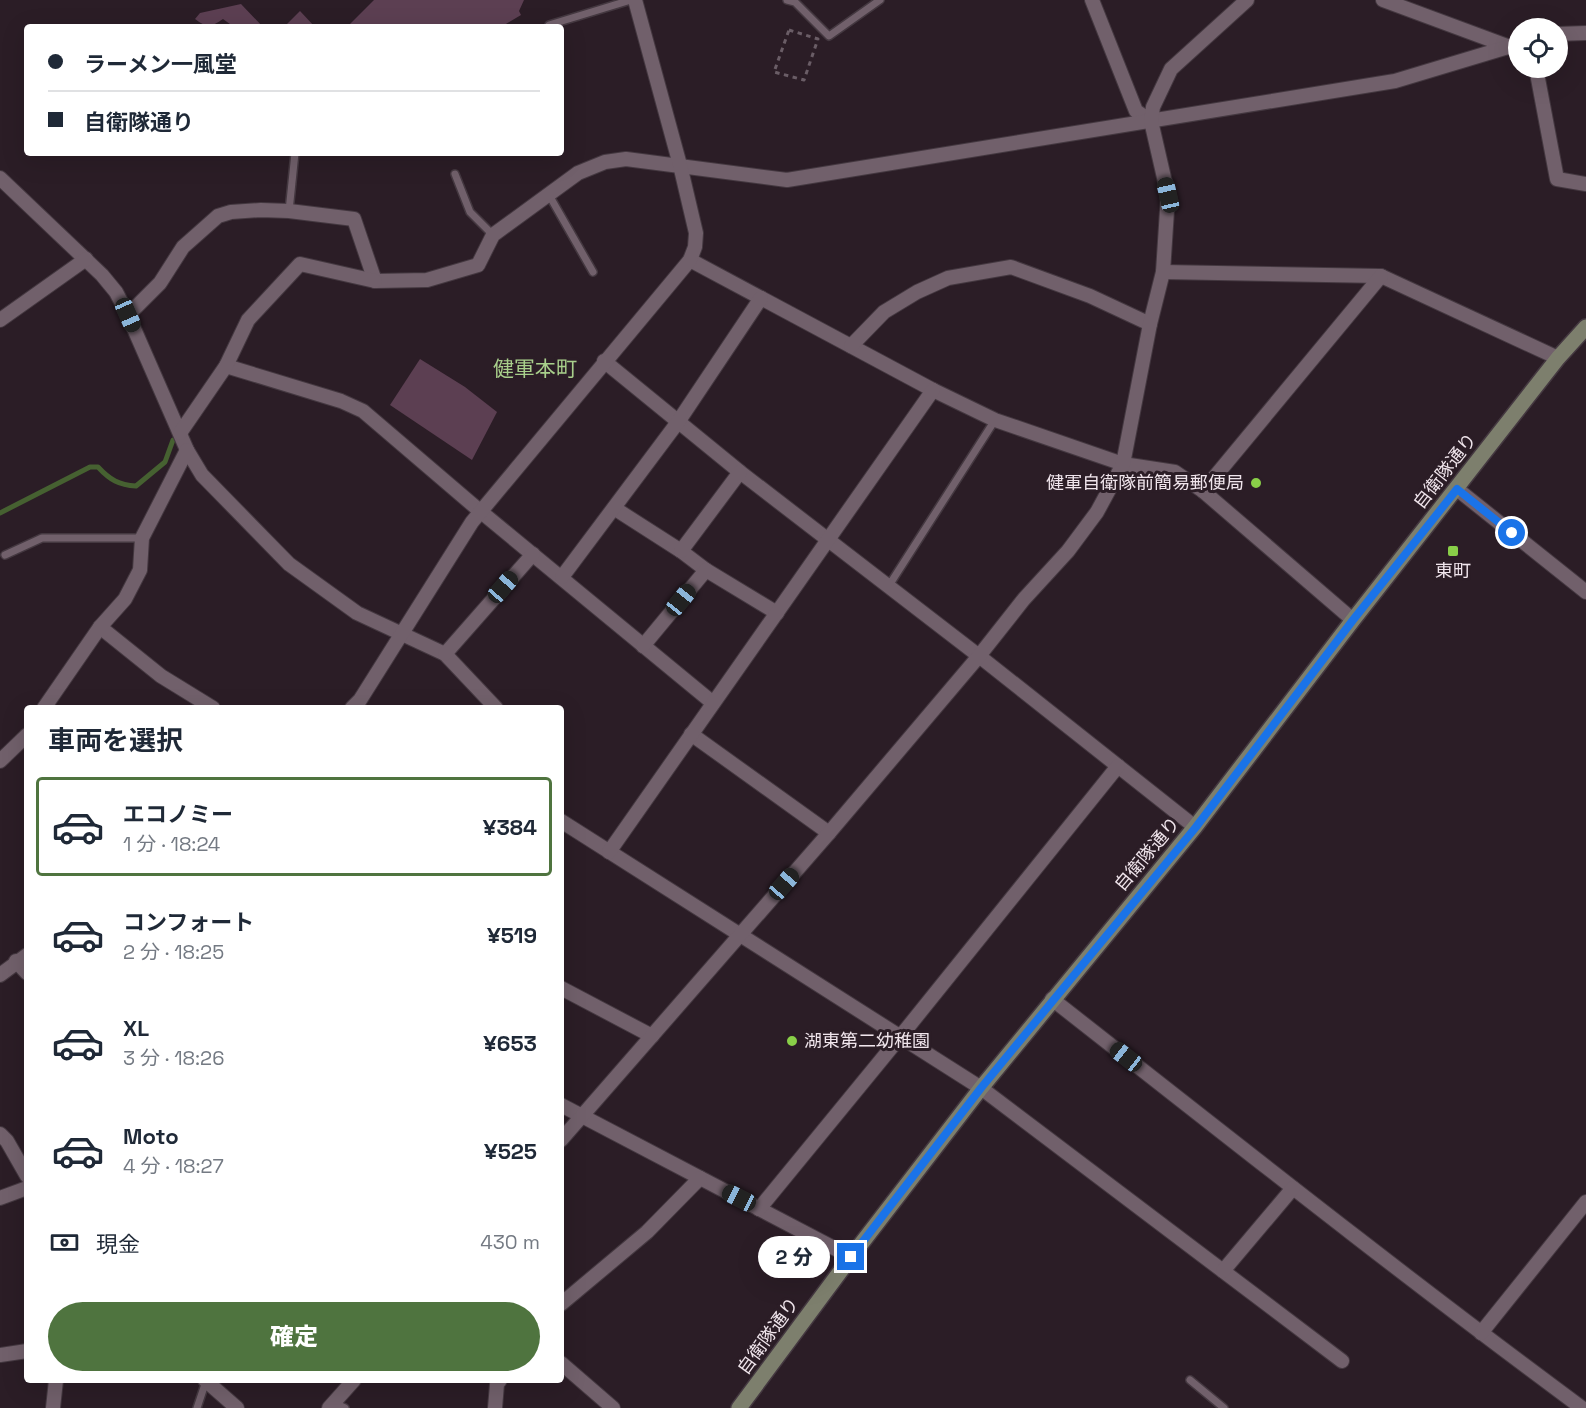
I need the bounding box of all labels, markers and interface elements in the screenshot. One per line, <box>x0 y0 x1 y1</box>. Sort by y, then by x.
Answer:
map controls <box>1508 18 1568 78</box>
button: locate <box>1508 18 1568 78</box>
text: ラーメン一風堂 <box>84 50 237 78</box>
text: 自衛隊通り <box>84 108 194 136</box>
car <box>1155 175 1181 215</box>
car <box>112 295 144 335</box>
district label: 健軍本町 <box>493 355 577 382</box>
street label: 自衛隊通り <box>1408 428 1481 513</box>
place label: 健軍自衛隊前簡易郵便局 <box>1046 471 1244 494</box>
marker: 健軍自衛隊前簡易郵便局 <box>1249 476 1263 490</box>
route start <box>1498 519 1525 546</box>
marker: 東町 <box>1446 544 1460 558</box>
place label: 東町 <box>1435 559 1471 582</box>
car <box>484 568 522 606</box>
car <box>663 580 699 620</box>
text: 車両を選択 <box>48 723 183 758</box>
icon: car <box>51 800 105 854</box>
text: エコノミー <box>123 800 233 828</box>
street label: 自衛隊通り <box>1109 812 1184 896</box>
text: ¥384 <box>483 813 537 841</box>
text: 1 分 · 18:24 <box>123 831 220 857</box>
car <box>765 865 803 903</box>
icon: car <box>51 908 105 962</box>
text: コンフォート <box>123 908 254 936</box>
text: ¥519 <box>487 921 537 949</box>
text: 2 分 · 18:25 <box>123 939 224 965</box>
text: XL <box>123 1014 149 1042</box>
icon: car <box>51 1016 105 1070</box>
text: ¥653 <box>483 1029 537 1057</box>
place label: 湖東第二幼稚園 <box>804 1029 930 1052</box>
marker: 湖東第二幼稚園 <box>785 1034 799 1048</box>
car <box>1106 1039 1146 1075</box>
text: 3 分 · 18:26 <box>123 1045 224 1071</box>
text: Moto <box>123 1122 179 1150</box>
icon: car <box>51 1124 105 1178</box>
text: ¥525 <box>484 1137 537 1165</box>
text: 4 分 · 18:27 <box>123 1153 224 1179</box>
car <box>719 1182 759 1214</box>
icon: cash <box>48 1226 81 1259</box>
text: 430 m <box>480 1229 540 1255</box>
text: 現金 <box>96 1230 140 1258</box>
callout: 2 分 <box>758 1236 830 1278</box>
route end <box>837 1243 864 1270</box>
text: 2 分 <box>776 1244 812 1270</box>
street label: 自衛隊通り <box>732 1293 803 1379</box>
button: 確定 <box>48 1302 540 1371</box>

